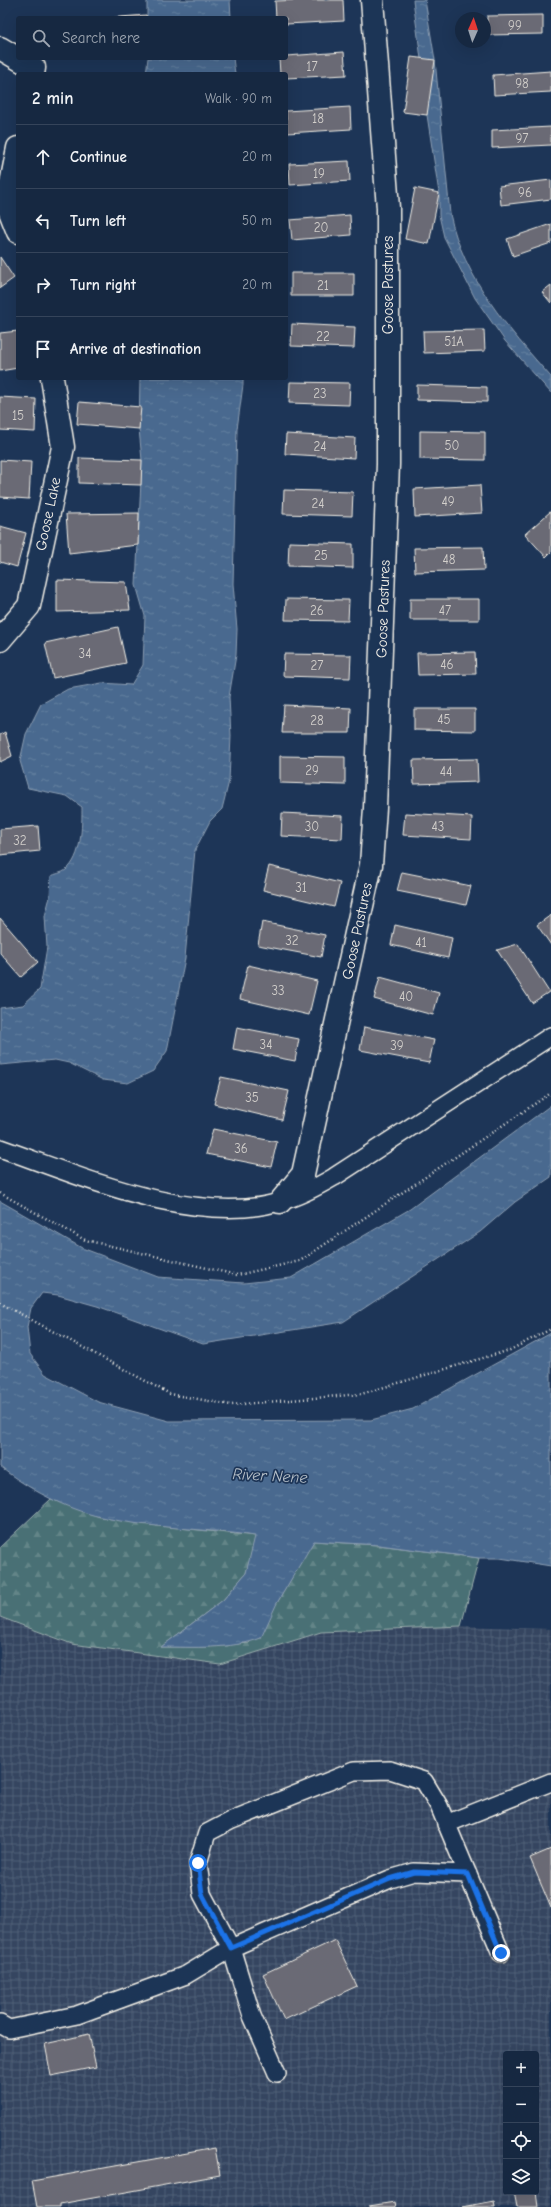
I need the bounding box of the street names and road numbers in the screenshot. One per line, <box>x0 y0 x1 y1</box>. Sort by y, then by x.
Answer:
street label: Goose Pastures <box>379 236 397 334</box>
street label: Goose Lake <box>31 475 65 552</box>
street label: Goose Pastures <box>372 560 394 658</box>
street label: Goose Pastures <box>338 881 376 981</box>

